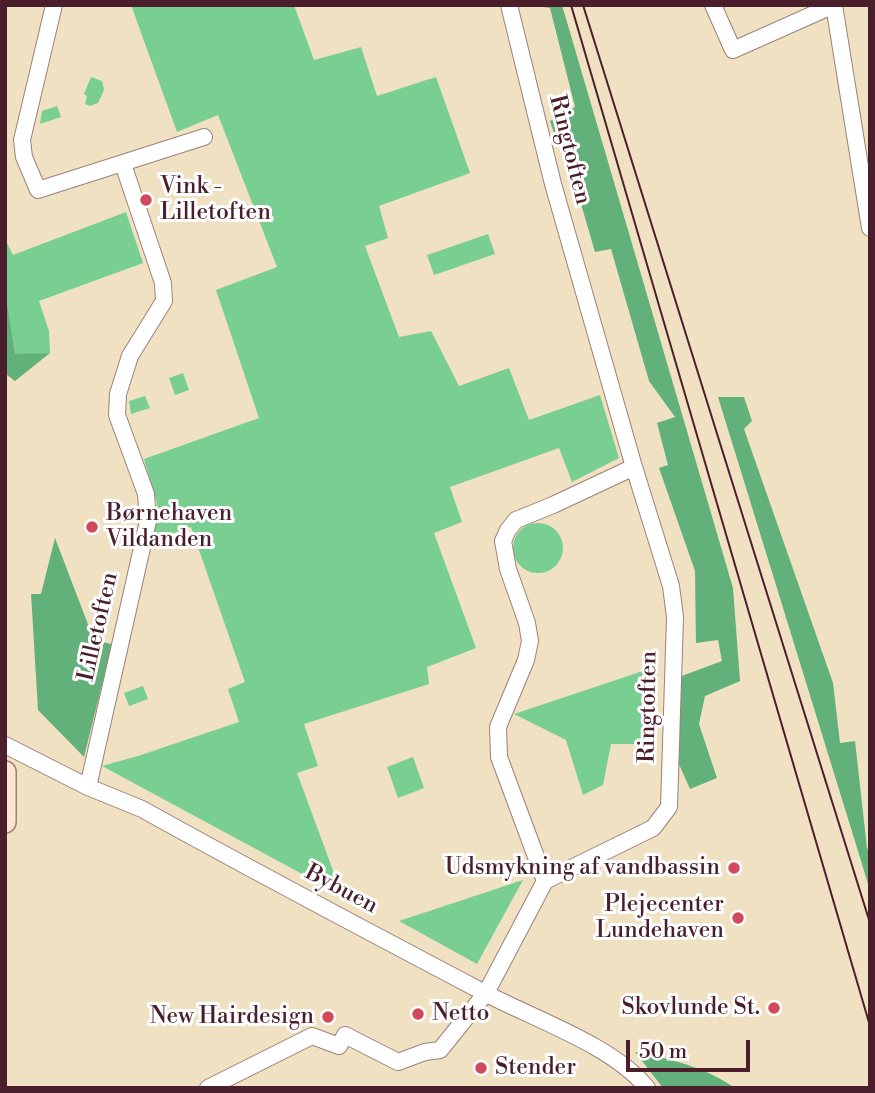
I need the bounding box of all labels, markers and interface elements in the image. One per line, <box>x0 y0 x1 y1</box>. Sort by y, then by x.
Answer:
street label: Ringtoften <box>542 92 596 208</box>
place label: Vink - Lilletoften <box>160 173 271 227</box>
marker: Vink - Lilletoften <box>138 192 154 208</box>
place label: Børnehaven Vildanden <box>106 500 232 554</box>
marker: Børnehaven Vildanden <box>84 519 100 535</box>
street label: Lilletoften <box>73 570 125 684</box>
street label: Ringtoften <box>634 651 664 763</box>
place label: Udsmykning af vandbassin <box>445 854 720 882</box>
street label: Bybuen <box>300 859 382 921</box>
marker: Udsmykning af vandbassin <box>726 860 742 876</box>
place label: Plejecenter Lundehaven <box>596 891 724 945</box>
marker: Plejecenter Lundehaven <box>730 910 746 926</box>
place label: Skovlunde St. <box>622 994 760 1022</box>
place label: Netto <box>432 1000 489 1028</box>
marker: Skovlunde St. <box>766 1000 782 1016</box>
place label: New Hairdesign <box>150 1003 314 1031</box>
marker: Netto <box>410 1006 426 1022</box>
marker: New Hairdesign <box>320 1009 336 1025</box>
scale bar <box>630 1026 754 1070</box>
text: 50 m <box>639 1039 687 1065</box>
place label: Stender <box>495 1054 576 1082</box>
marker: Stender <box>473 1060 489 1076</box>

